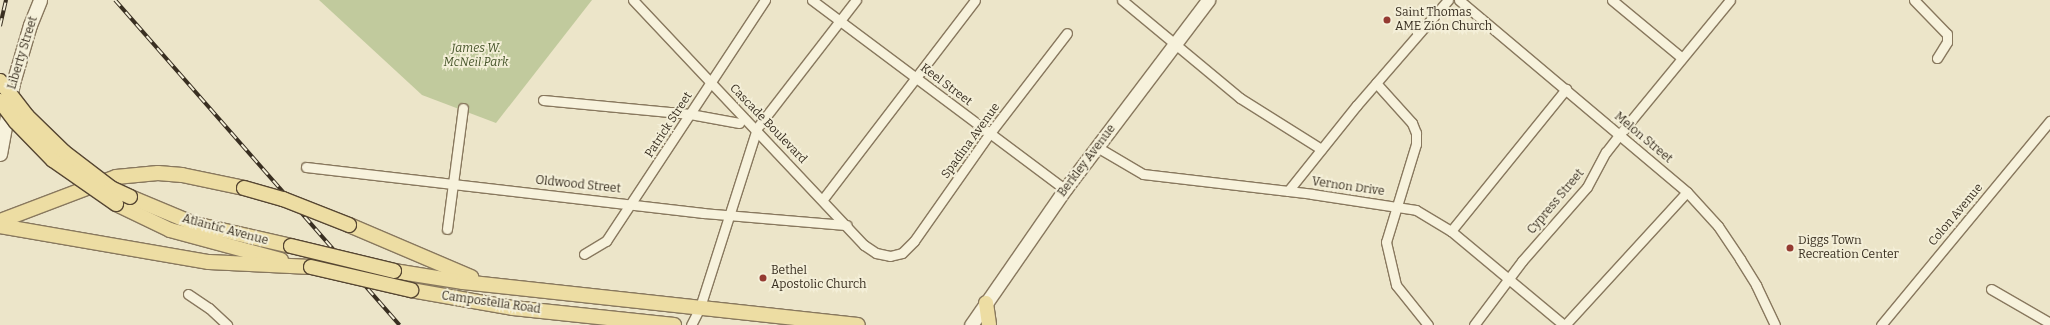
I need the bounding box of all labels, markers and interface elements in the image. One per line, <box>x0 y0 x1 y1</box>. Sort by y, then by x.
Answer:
place label: Saint Thomas AME Zion Church <box>1395 6 1492 34</box>
street label: Liberty Street <box>5 15 41 91</box>
marker: Saint Thomas AME Zion Church <box>1382 15 1392 25</box>
park label: James W. McNeil Park <box>443 42 509 70</box>
street label: Keel Street <box>917 61 975 109</box>
street label: Cascade Boulevard <box>726 81 810 167</box>
street label: Patrick Street <box>642 89 696 161</box>
street label: Spadina Avenue <box>939 100 1003 182</box>
street label: Melon Street <box>1611 110 1675 166</box>
street label: Berkley Avenue <box>1055 122 1119 200</box>
street label: Cypress Street <box>1525 167 1587 237</box>
street label: Oldwood Street <box>535 173 621 197</box>
street label: Vernon Drive <box>1311 175 1385 199</box>
street label: Colon Avenue <box>1926 181 1986 249</box>
street label: Atlantic Avenue <box>180 212 270 248</box>
place label: Diggs Town Recreation Center <box>1798 234 1899 262</box>
marker: Diggs Town Recreation Center <box>1785 243 1795 253</box>
place label: Bethel Apostolic Church <box>771 264 866 292</box>
marker: Bethel Apostolic Church <box>758 273 768 283</box>
street label: Campostella Road <box>440 289 542 317</box>

